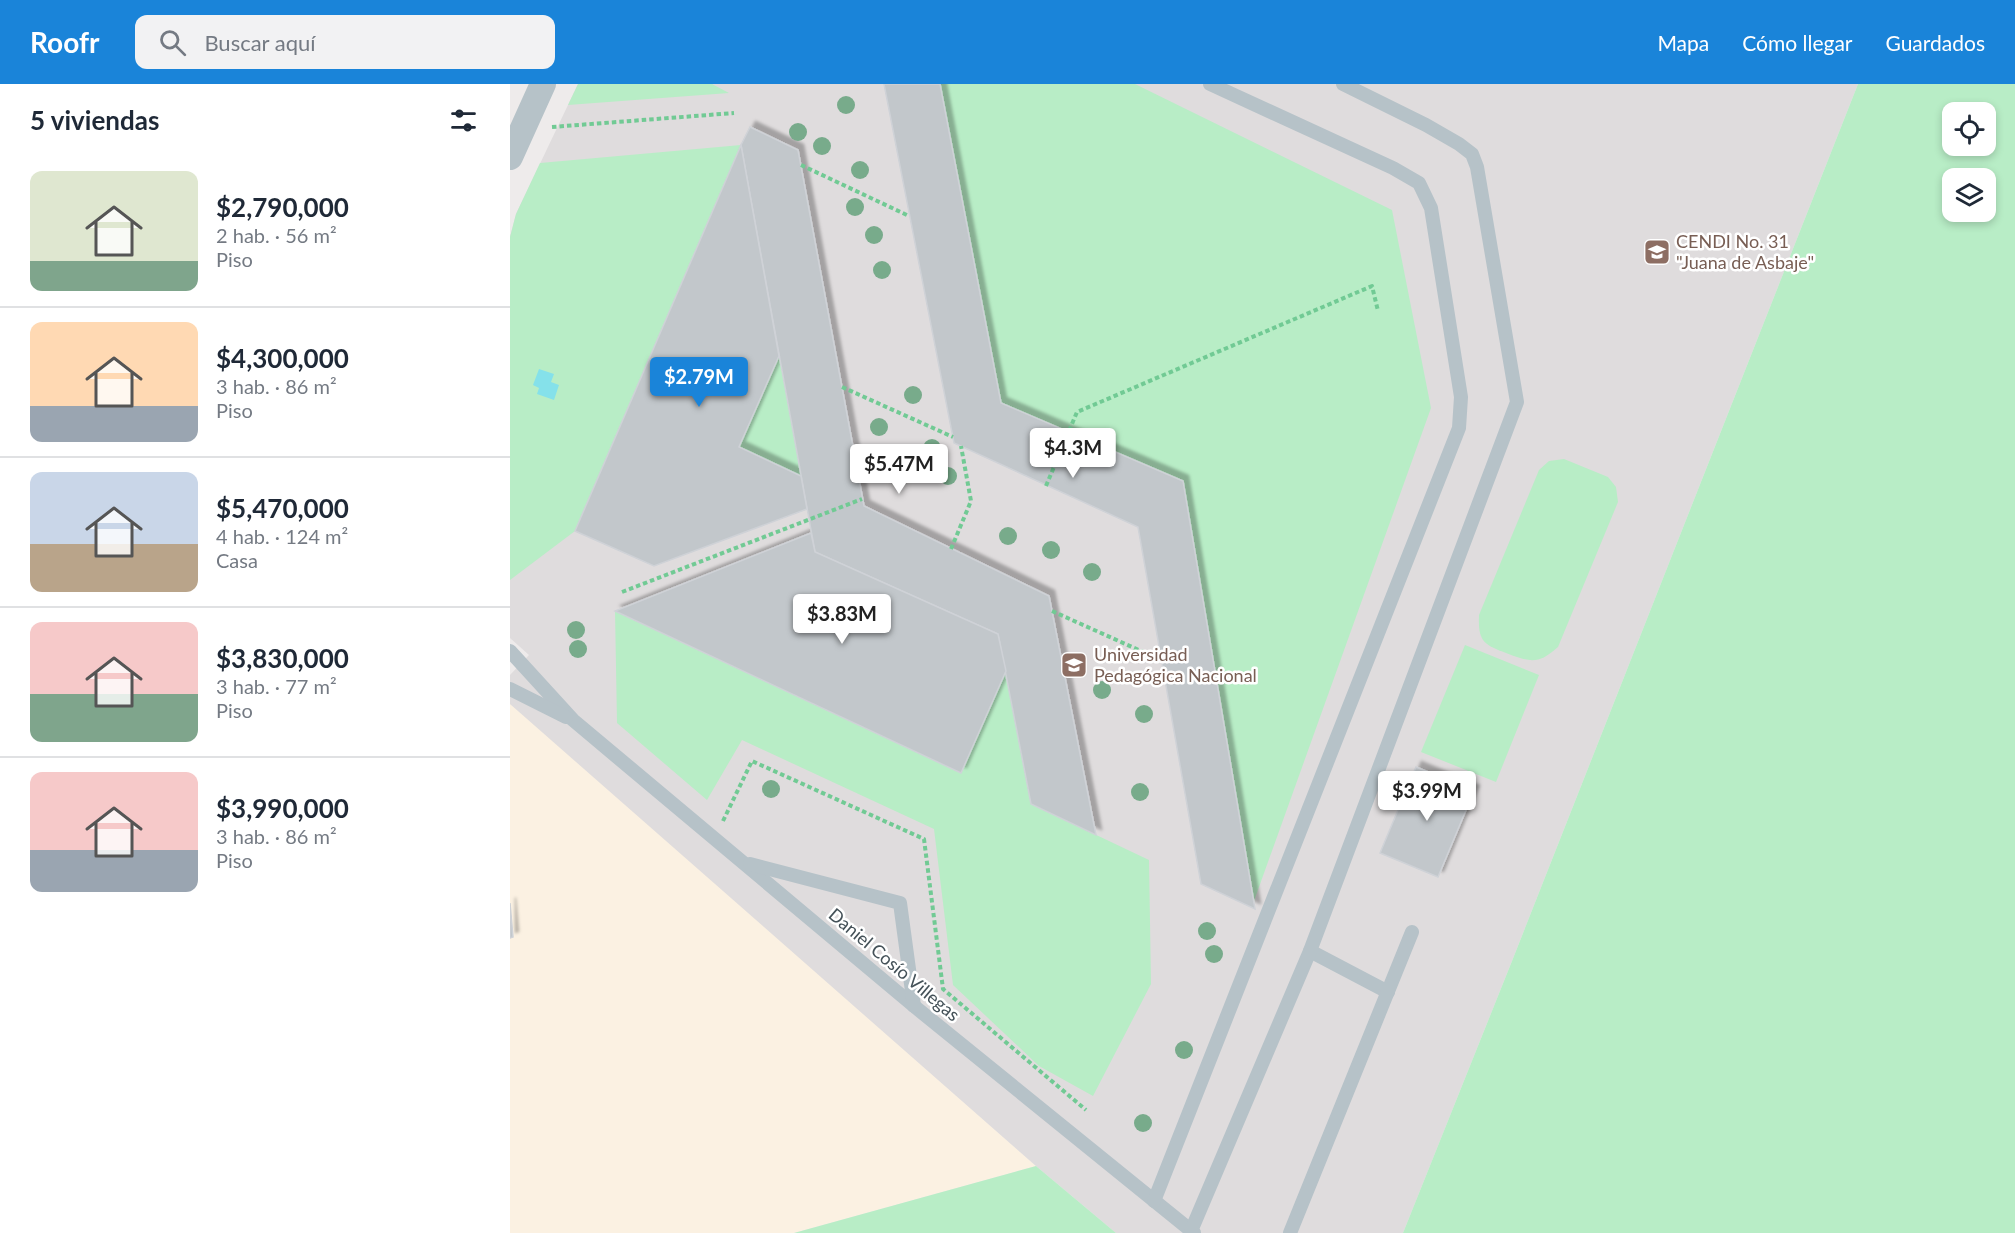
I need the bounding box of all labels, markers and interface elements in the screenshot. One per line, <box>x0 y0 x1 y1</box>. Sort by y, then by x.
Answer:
search box <box>135 15 555 69</box>
text: Roofr <box>30 25 99 59</box>
icon: search <box>156 26 189 59</box>
text: Buscar aquí <box>204 29 316 56</box>
text: Mapa <box>1657 30 1709 55</box>
text: Cómo llegar <box>1742 30 1853 55</box>
text: Guardados <box>1886 30 1985 55</box>
map controls <box>1942 102 1996 222</box>
button: locate <box>1942 102 1996 156</box>
text: 5 viviendas <box>30 104 159 136</box>
icon: filters <box>447 104 480 137</box>
button: layers <box>1942 168 1996 222</box>
text: $2,790,000 <box>216 191 349 223</box>
icon: home <box>78 195 150 267</box>
text: 2 hab. · 56 m² <box>216 223 337 247</box>
place label: CENDI No. 31 "Juana de Asbaje" <box>1676 230 1814 273</box>
school or university icon: CENDI No. 31 "Juana de Asbaje" <box>1642 237 1672 267</box>
text: Piso <box>216 247 253 271</box>
text: $4,300,000 <box>216 342 349 374</box>
icon: home <box>78 346 150 418</box>
pin: $2.79M <box>650 357 748 408</box>
text: $2.79M <box>664 364 734 388</box>
text: 3 hab. · 86 m² <box>216 374 337 398</box>
text: Piso <box>216 398 253 422</box>
pin: $4.3M <box>1031 428 1115 479</box>
text: $4.3M <box>1044 435 1102 459</box>
pin: $5.47M <box>850 444 948 495</box>
text: $5.47M <box>864 451 934 475</box>
text: $5,470,000 <box>216 492 349 524</box>
icon: home <box>78 496 150 568</box>
text: 4 hab. · 124 m² <box>216 524 348 548</box>
text: Casa <box>216 548 258 572</box>
pin: $3.83M <box>793 594 891 645</box>
text: $3.83M <box>807 601 877 625</box>
text: $3,830,000 <box>216 642 349 674</box>
place label: Universidad Pedagógica Nacional <box>1094 643 1257 686</box>
icon: home <box>78 646 150 718</box>
school or university icon: Universidad Pedagógica Nacional <box>1059 650 1089 680</box>
text: 3 hab. · 77 m² <box>216 674 337 698</box>
text: Piso <box>216 698 253 722</box>
pin: $3.99M <box>1378 771 1476 822</box>
text: $3.99M <box>1392 778 1462 802</box>
text: $3,990,000 <box>216 792 349 824</box>
icon: home <box>78 796 150 868</box>
text: 3 hab. · 86 m² <box>216 824 337 848</box>
text: Piso <box>216 848 253 872</box>
street label: Daniel Cosío Villegas <box>825 903 965 1026</box>

